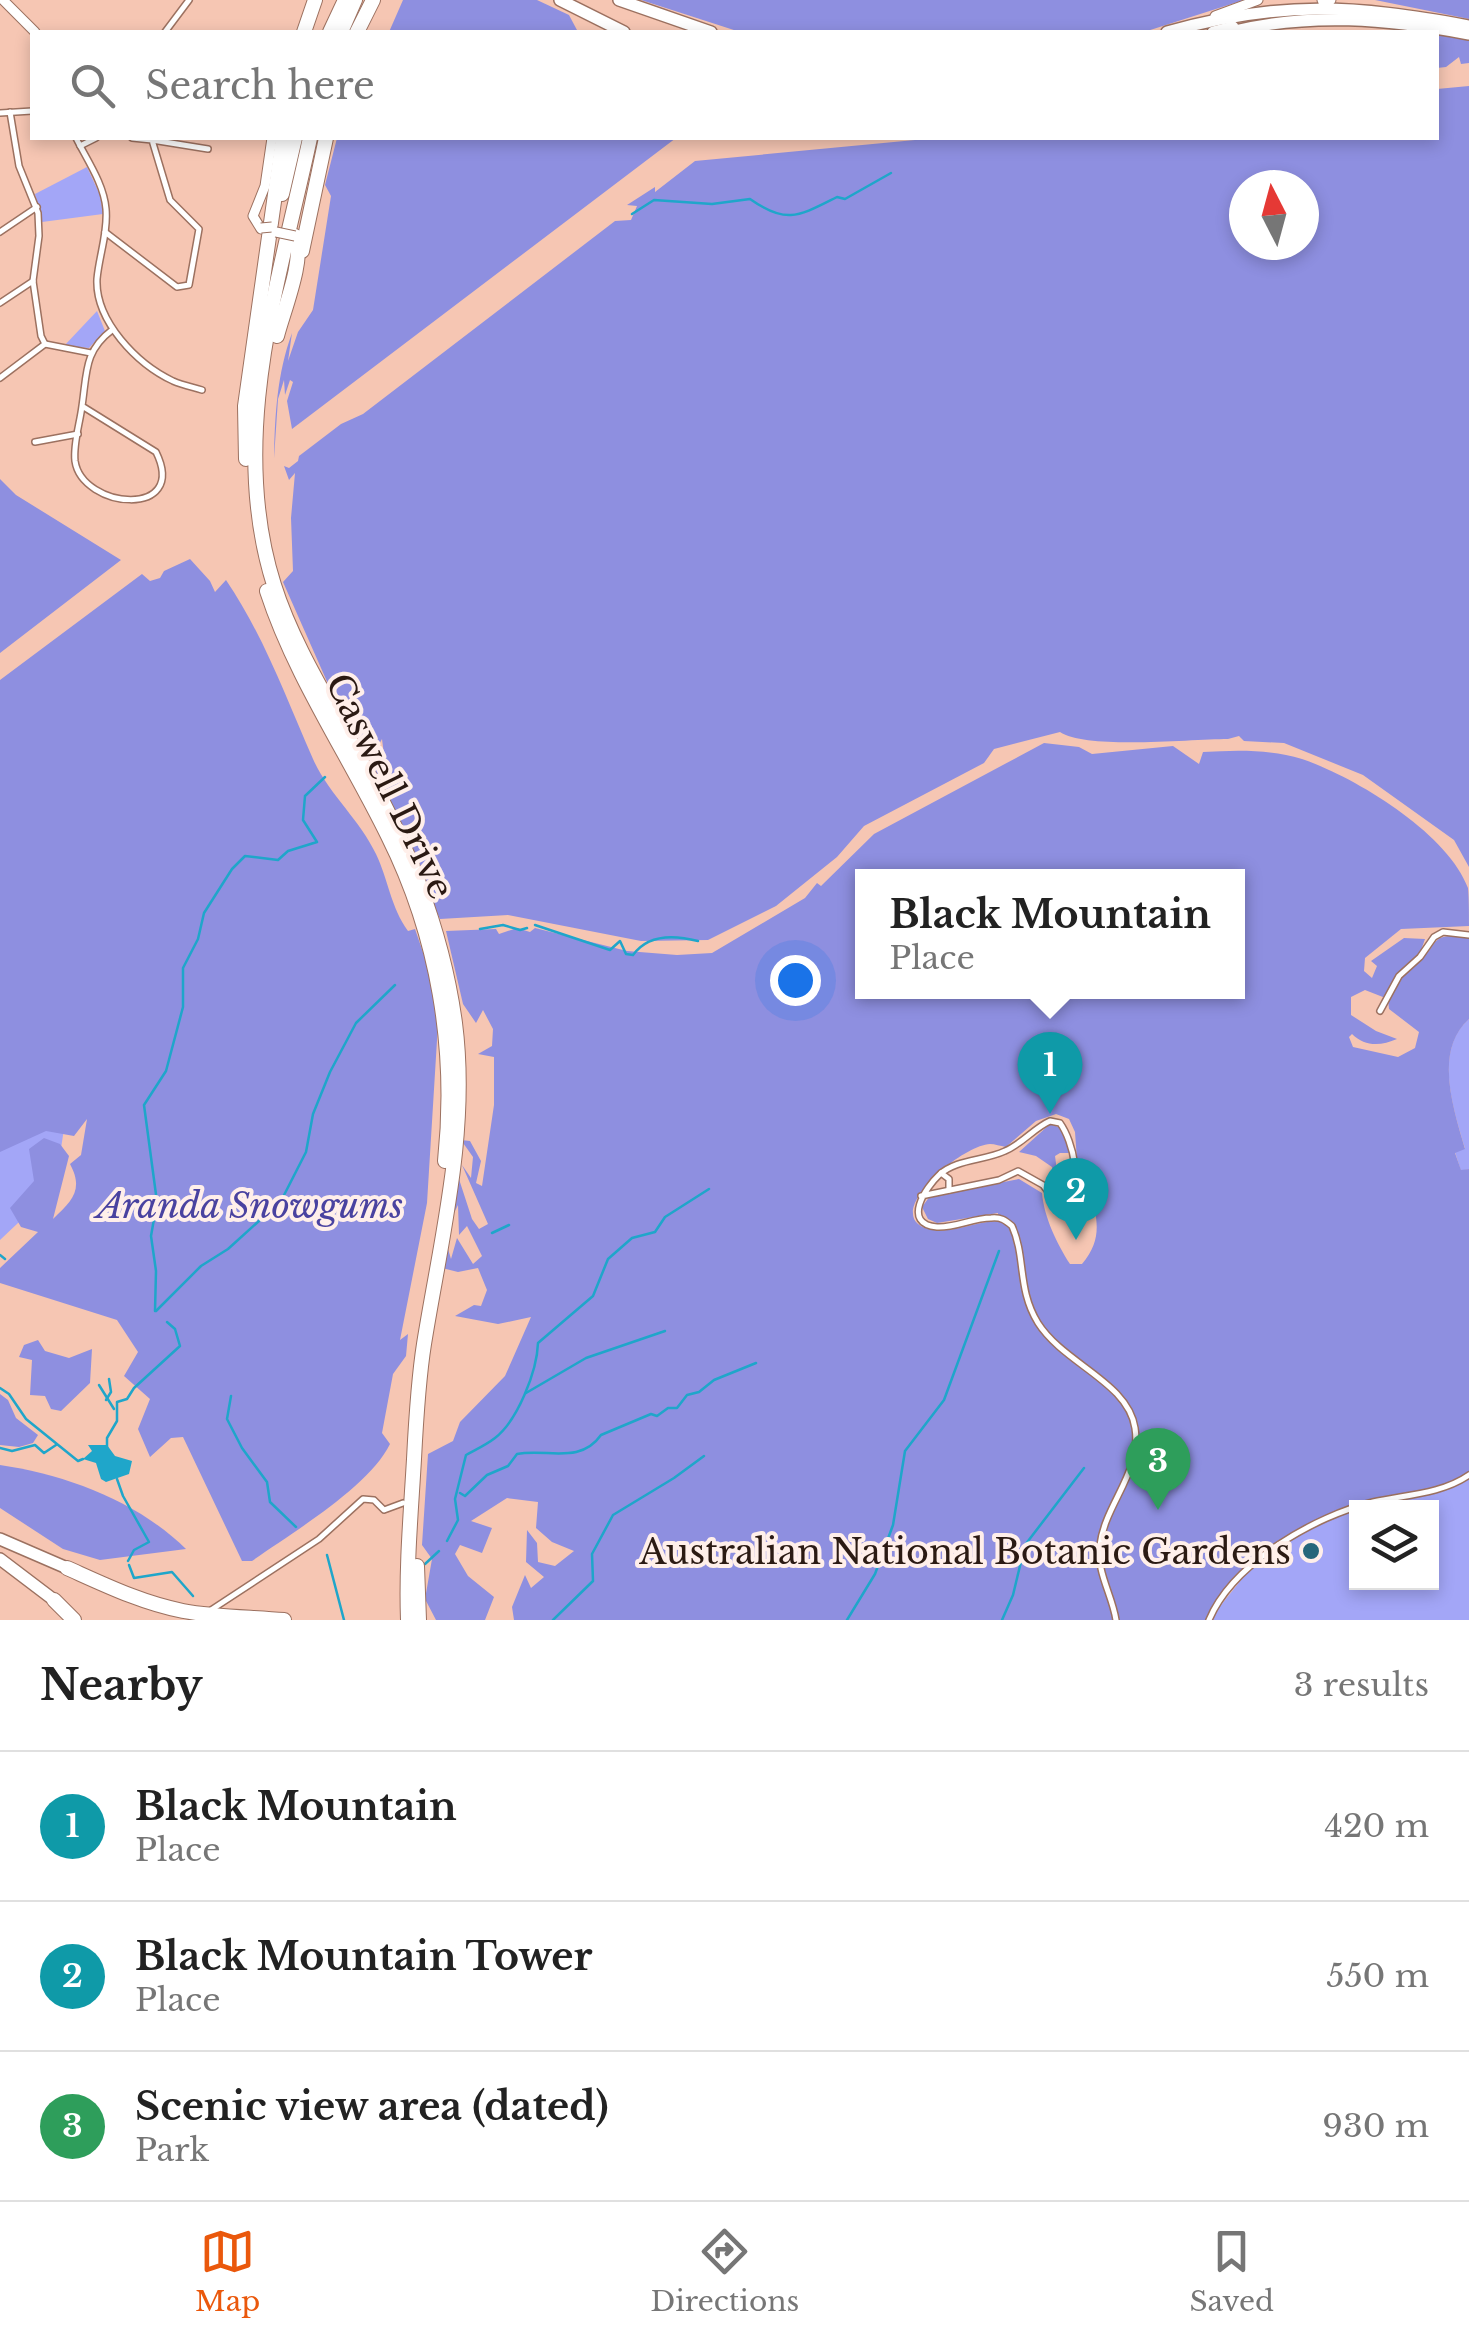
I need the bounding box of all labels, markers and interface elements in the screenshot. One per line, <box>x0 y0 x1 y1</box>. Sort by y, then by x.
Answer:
search box <box>30 30 1439 140</box>
icon: search <box>65 58 120 113</box>
text: Search here <box>145 62 375 109</box>
north arrow <box>1229 170 1319 260</box>
street label: Caswell Drive <box>317 666 463 906</box>
popup <box>855 869 1245 999</box>
text: Black Mountain <box>889 891 1211 938</box>
text: Place <box>889 938 975 978</box>
your location <box>770 955 821 1006</box>
pin: 1 <box>1018 1032 1082 1114</box>
pin: 2 <box>1044 1158 1108 1240</box>
park label: Aranda Snowgums <box>93 1184 403 1227</box>
pin: 3 <box>1126 1428 1190 1510</box>
map controls <box>1349 1500 1439 1590</box>
button: layers <box>1349 1500 1439 1590</box>
place label: Australian National Botanic Gardens <box>638 1530 1291 1573</box>
marker: Australian National Botanic Gardens <box>1300 1540 1322 1562</box>
text: Nearby <box>40 1659 203 1711</box>
text: 3 results <box>1294 1665 1429 1705</box>
text: Black Mountain <box>135 1783 457 1830</box>
text: 1 <box>66 1806 79 1846</box>
text: 420 m <box>1324 1806 1429 1846</box>
text: Place <box>135 1830 221 1870</box>
text: Black Mountain Tower <box>135 1933 592 1980</box>
text: 2 <box>62 1956 83 1996</box>
text: 550 m <box>1326 1956 1429 1996</box>
text: Place <box>135 1980 221 2020</box>
text: Scenic view area (dated) <box>135 2083 609 2130</box>
text: 3 <box>62 2106 83 2146</box>
text: 930 m <box>1322 2106 1429 2146</box>
text: Park <box>135 2130 209 2170</box>
tab: Map <box>195 2224 260 2319</box>
tab: Directions <box>650 2224 799 2319</box>
tab: Saved <box>1189 2224 1274 2319</box>

